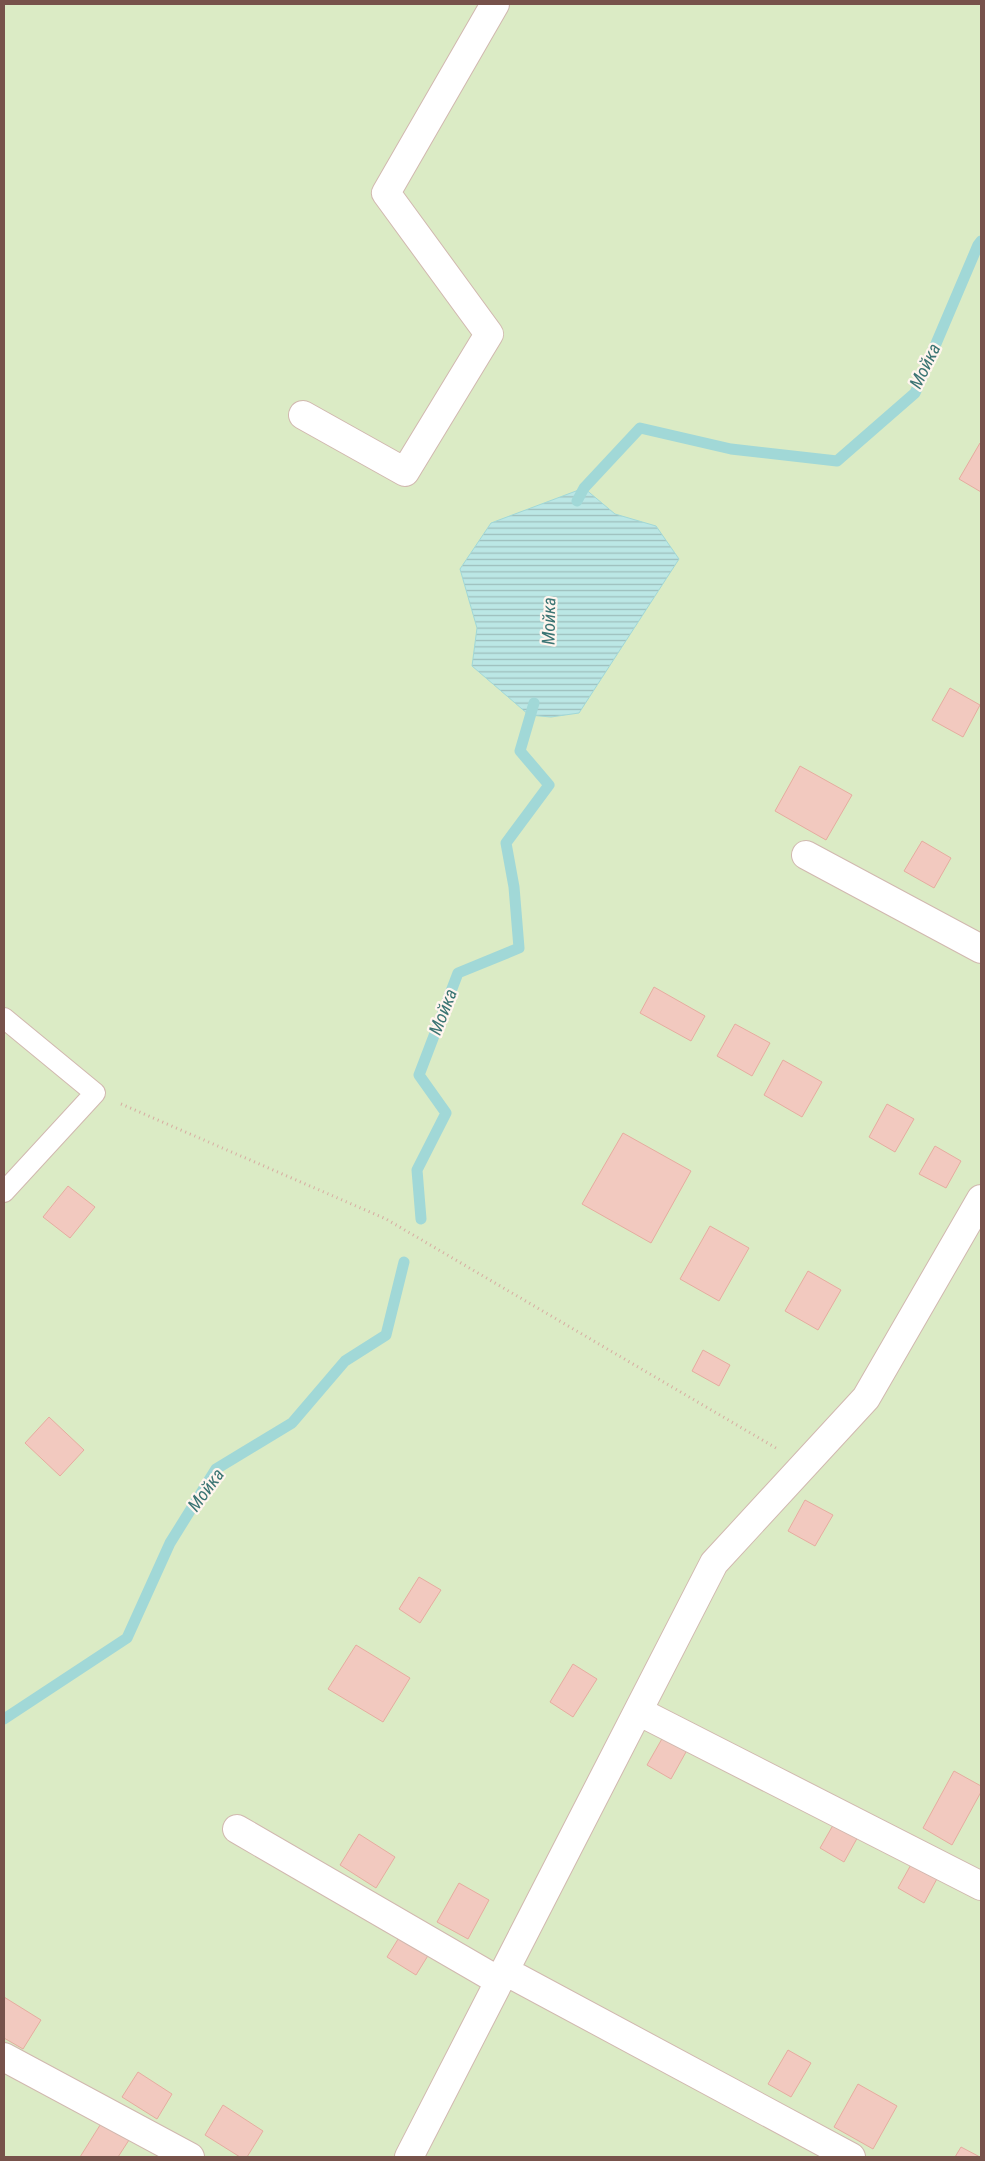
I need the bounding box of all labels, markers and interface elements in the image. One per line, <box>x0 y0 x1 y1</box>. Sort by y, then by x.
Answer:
water label: Мойка <box>905 340 944 392</box>
water label: Мойка <box>538 597 559 645</box>
water label: Мойка <box>424 986 461 1038</box>
water label: Мойка <box>183 1464 228 1515</box>

